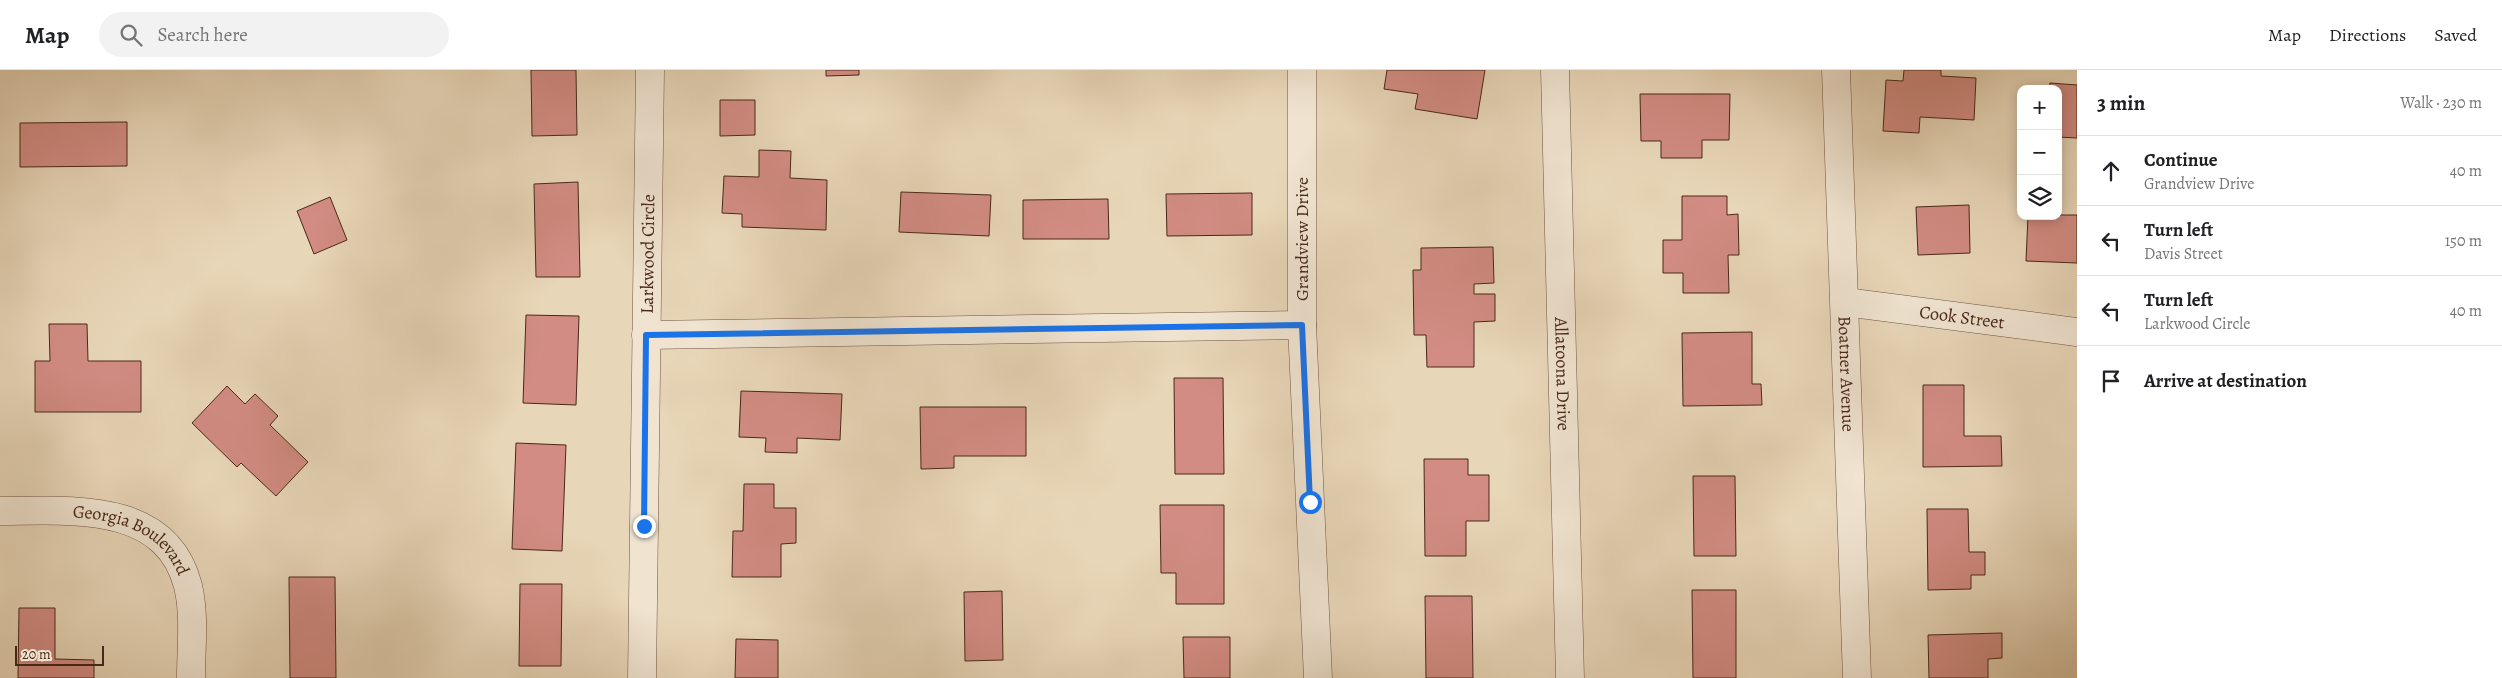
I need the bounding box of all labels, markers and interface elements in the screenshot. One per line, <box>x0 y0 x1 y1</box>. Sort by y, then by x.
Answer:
search box <box>99 12 449 57</box>
text: Map <box>25 19 69 51</box>
icon: search <box>117 21 145 49</box>
text: Search here <box>157 22 248 48</box>
text: Map <box>2268 23 2301 47</box>
text: Directions <box>2329 23 2406 47</box>
text: Saved <box>2434 23 2477 47</box>
map controls <box>2017 85 2062 220</box>
button: + <box>2017 85 2062 130</box>
text: 3 min <box>2097 89 2145 117</box>
text: Walk · 230 m <box>2400 92 2482 114</box>
button: − <box>2017 130 2062 175</box>
text: Continue <box>2144 147 2218 173</box>
icon: ahead <box>2097 157 2125 185</box>
text: 40 m <box>2450 160 2482 182</box>
text: Grandview Drive <box>2144 173 2254 195</box>
button: layers <box>2017 175 2062 220</box>
street label: Grandview Drive <box>1290 177 1314 301</box>
street label: Larkwood Circle <box>635 194 660 314</box>
text: Turn left <box>2144 217 2213 243</box>
icon: left <box>2097 227 2125 255</box>
text: 150 m <box>2445 230 2482 252</box>
text: Davis Street <box>2144 243 2223 265</box>
text: Turn left <box>2144 287 2213 313</box>
icon: left <box>2097 297 2125 325</box>
street label: Cook Street <box>1918 300 2006 335</box>
text: 40 m <box>2450 300 2482 322</box>
text: Larkwood Circle <box>2144 313 2250 335</box>
street label: Boatner Avenue <box>1832 315 1860 432</box>
street label: Allatoona Drive <box>1549 316 1576 431</box>
icon: arrive <box>2097 367 2125 395</box>
text: Arrive at destination <box>2144 368 2307 394</box>
route start <box>1299 491 1322 514</box>
street label: Georgia Boulevard <box>72 499 195 579</box>
route end <box>633 515 656 538</box>
scale bar <box>15 643 104 666</box>
text: 20 m <box>22 645 51 664</box>

